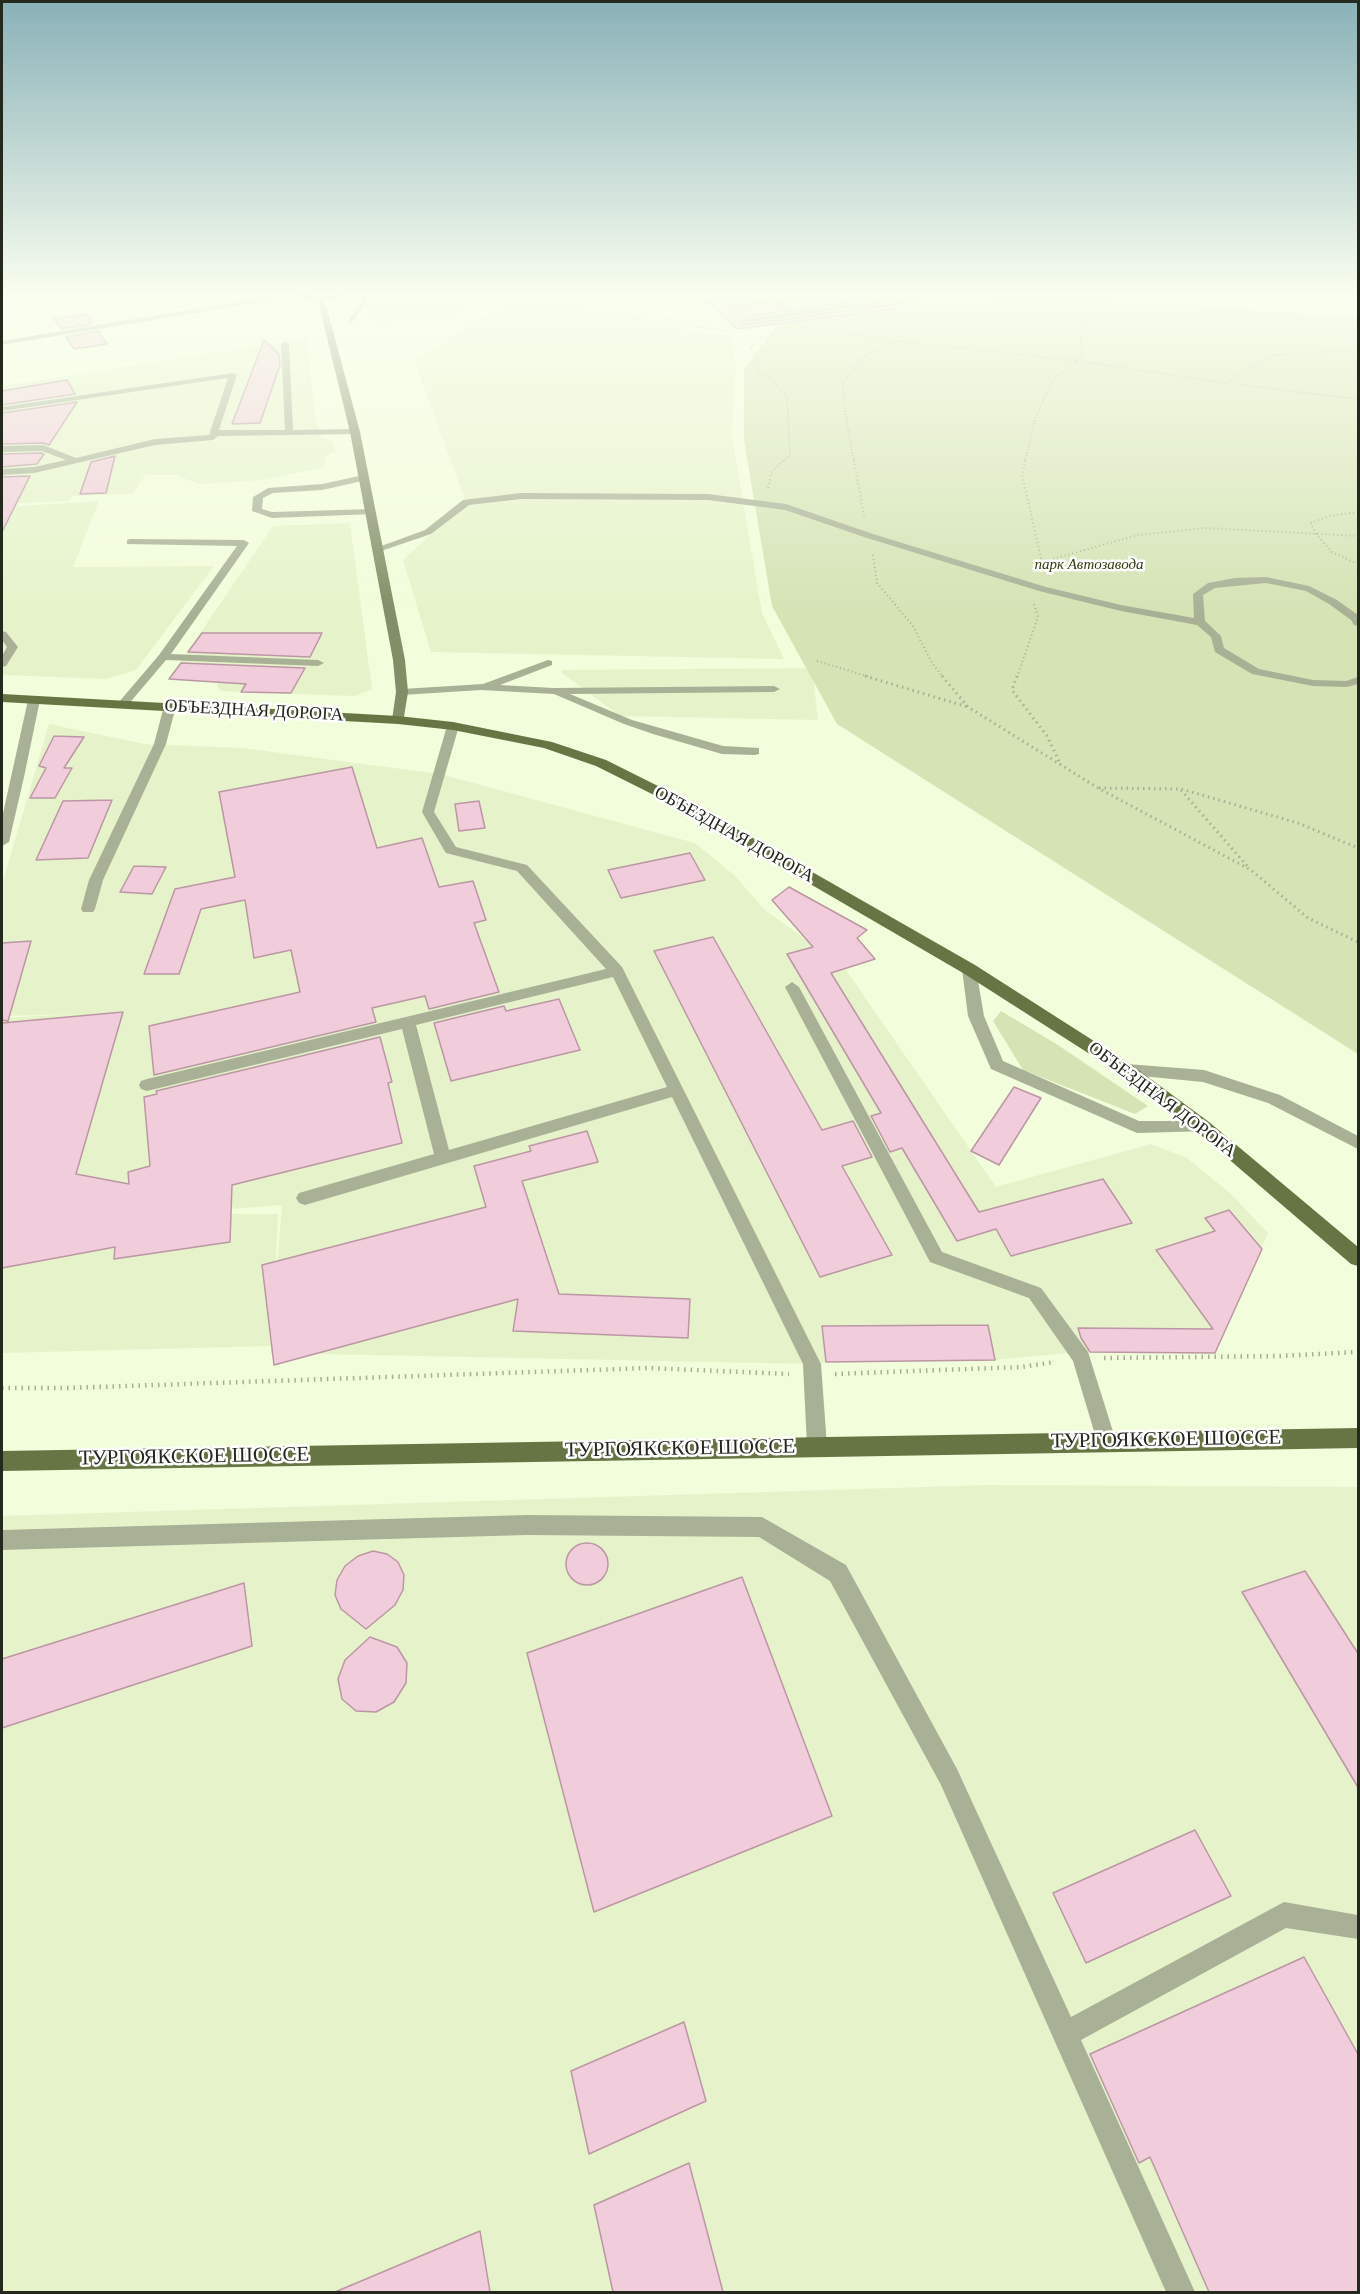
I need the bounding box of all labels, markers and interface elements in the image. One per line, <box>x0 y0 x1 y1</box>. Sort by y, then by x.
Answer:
park label: парк Автозавода <box>1034 556 1144 574</box>
street label: ОБЪЕЗДНАЯ ДОРОГА <box>164 696 344 726</box>
street label: ОБЪЕЗДНАЯ ДОРОГА <box>650 782 818 888</box>
street label: ОБЪЕЗДНАЯ ДОРОГА <box>1084 1037 1240 1163</box>
street label: ТУРГОЯКСКОЕ ШОССЕ <box>1051 1425 1281 1455</box>
street label: ТУРГОЯКСКОЕ ШОССЕ <box>565 1434 795 1464</box>
street label: ТУРГОЯКСКОЕ ШОССЕ <box>79 1442 309 1472</box>

